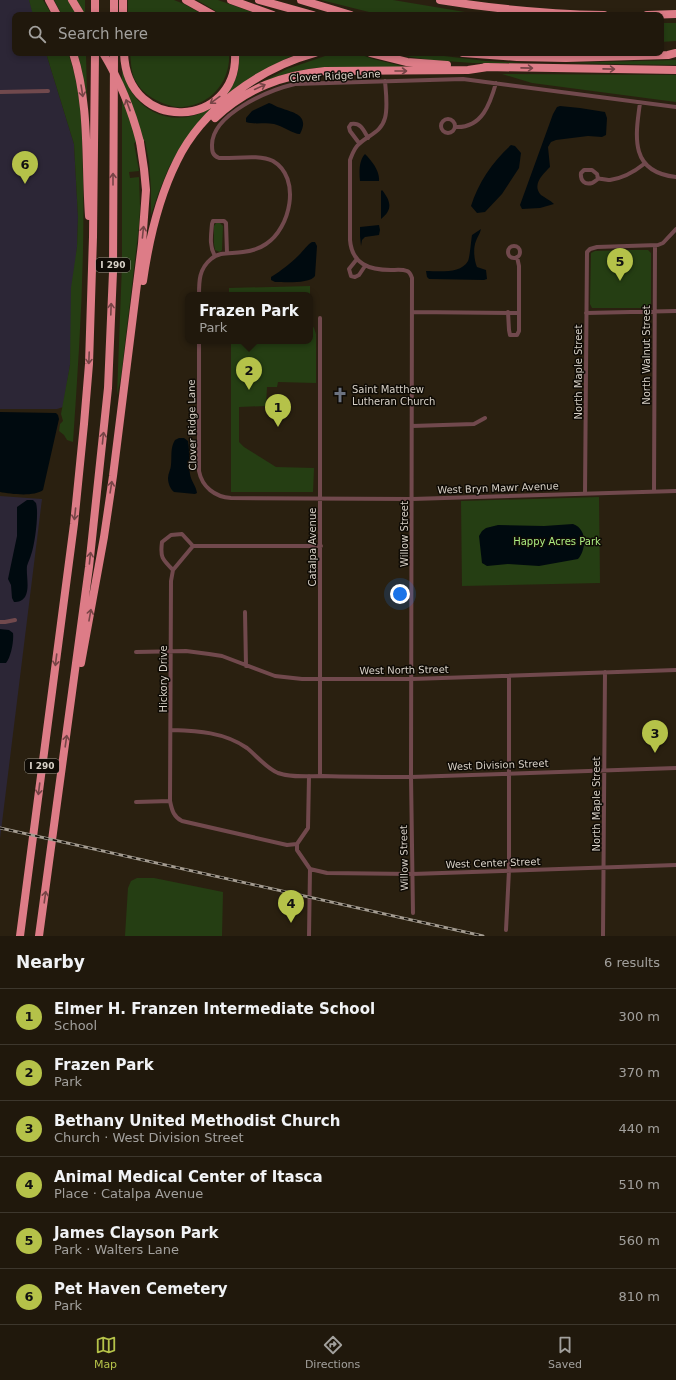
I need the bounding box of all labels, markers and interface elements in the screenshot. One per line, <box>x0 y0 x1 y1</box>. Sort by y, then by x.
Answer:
search box <box>12 12 664 56</box>
icon: search <box>26 23 48 45</box>
text: Search here <box>58 25 148 43</box>
one-way arrow <box>520 64 533 72</box>
one-way arrow <box>602 65 615 73</box>
one-way arrow <box>394 67 407 75</box>
street label: Clover Ridge Lane <box>289 68 381 84</box>
one-way arrow <box>253 83 265 91</box>
one-way arrow <box>78 84 86 97</box>
one-way arrow <box>210 95 221 104</box>
one-way arrow <box>124 99 132 111</box>
pin: 6 <box>12 151 38 184</box>
one-way arrow <box>109 173 117 186</box>
one-way arrow <box>139 226 147 239</box>
pin: 5 <box>607 248 633 281</box>
road number: I 290 <box>96 258 130 272</box>
popup <box>185 292 313 344</box>
text: Frazen Park <box>199 302 299 320</box>
one-way arrow <box>107 303 115 316</box>
street label: North Walnut Street <box>641 305 652 405</box>
text: Park <box>199 320 227 335</box>
street label: North Maple Street <box>573 325 584 419</box>
one-way arrow <box>85 351 93 364</box>
pin: 2 <box>236 357 262 390</box>
street label: Clover Ridge Lane <box>186 379 198 471</box>
place label: Saint Matthew Lutheran Church <box>352 384 435 407</box>
church icon: Saint Matthew Lutheran Church <box>331 386 349 404</box>
pin: 1 <box>265 394 291 427</box>
one-way arrow <box>99 432 106 445</box>
street label: West Bryn Mawr Avenue <box>437 480 559 496</box>
one-way arrow <box>107 481 115 494</box>
street label: Willow Street <box>399 501 410 567</box>
one-way arrow <box>71 507 79 520</box>
street label: Catalpa Avenue <box>307 508 318 586</box>
park label: Happy Acres Park <box>513 536 601 547</box>
one-way arrow <box>86 552 93 565</box>
your location <box>390 584 410 604</box>
one-way arrow <box>86 609 94 622</box>
street label: Hickory Drive <box>158 645 169 713</box>
one-way arrow <box>52 653 60 666</box>
street label: West North Street <box>359 664 449 676</box>
pin: 3 <box>642 720 668 753</box>
one-way arrow <box>62 735 70 748</box>
street label: North Maple Street <box>591 757 602 851</box>
street label: West Division Street <box>447 758 549 772</box>
road number: I 290 <box>25 759 59 773</box>
one-way arrow <box>35 782 43 795</box>
street label: Willow Street <box>398 825 410 891</box>
street label: West Center Street <box>445 856 541 870</box>
pin: 4 <box>278 890 304 923</box>
one-way arrow <box>41 891 49 904</box>
text: Nearby <box>16 952 85 972</box>
text: 6 results <box>604 955 660 970</box>
text: Elmer H. Franzen Intermediate School <box>54 1000 375 1018</box>
text: 1 <box>24 1009 34 1024</box>
text: 300 m <box>618 1009 660 1024</box>
text: School <box>54 1018 97 1033</box>
text: Frazen Park <box>54 1056 154 1074</box>
text: 2 <box>24 1065 34 1080</box>
text: 370 m <box>618 1065 660 1080</box>
text: Park <box>54 1074 82 1089</box>
text: Bethany United Methodist Church <box>54 1112 340 1130</box>
text: 3 <box>24 1121 34 1136</box>
text: 440 m <box>618 1121 660 1136</box>
text: Church · West Division Street <box>54 1130 244 1145</box>
text: Animal Medical Center of Itasca <box>54 1168 323 1186</box>
text: 4 <box>24 1177 34 1192</box>
text: 510 m <box>618 1177 660 1192</box>
text: Place · Catalpa Avenue <box>54 1186 203 1201</box>
text: James Clayson Park <box>54 1224 218 1242</box>
text: 5 <box>24 1233 34 1248</box>
text: 560 m <box>618 1233 660 1248</box>
text: Park · Walters Lane <box>54 1242 179 1257</box>
text: Pet Haven Cemetery <box>54 1280 228 1298</box>
text: 6 <box>24 1289 34 1304</box>
text: 810 m <box>618 1289 660 1304</box>
text: Park <box>54 1298 82 1313</box>
tab: Map <box>94 1334 117 1371</box>
tab: Directions <box>305 1334 360 1371</box>
tab: Saved <box>548 1334 582 1371</box>

